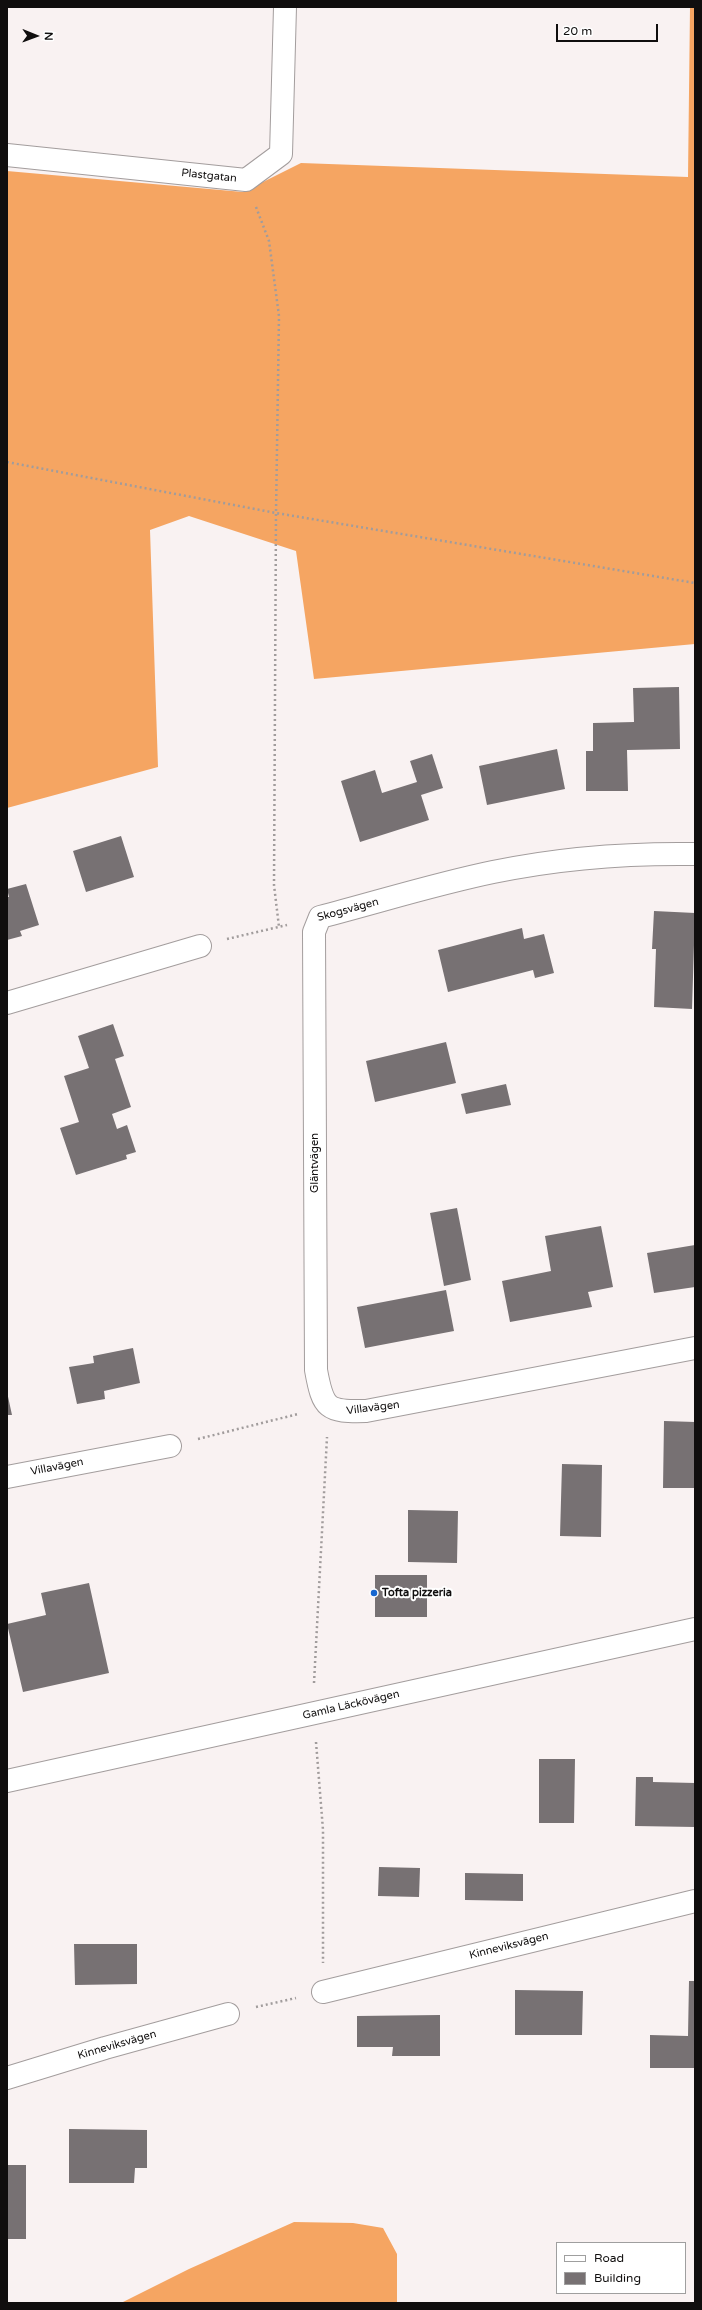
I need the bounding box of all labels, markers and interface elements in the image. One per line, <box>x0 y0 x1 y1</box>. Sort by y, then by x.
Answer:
north arrow <box>16 16 56 56</box>
scale bar <box>558 16 660 42</box>
text: 20 m <box>563 24 592 38</box>
text: N <box>42 32 55 41</box>
street label: Plastgatan <box>181 167 237 185</box>
street label: Skogsvägen <box>316 895 380 925</box>
street label: Gläntvägen <box>308 1133 322 1193</box>
street label: Villavägen <box>346 1398 400 1418</box>
street label: Villavägen <box>29 1455 85 1479</box>
place label: Tofta pizzeria <box>382 1586 452 1600</box>
marker: Tofta pizzeria <box>369 1588 379 1598</box>
street label: Gamla Läckövägen <box>301 1687 401 1723</box>
street label: Kinneviksvägen <box>468 1930 550 1962</box>
street label: Kinneviksvägen <box>76 2027 158 2063</box>
legend <box>556 2242 686 2294</box>
text: Road <box>594 2251 624 2265</box>
text: Building <box>594 2271 641 2285</box>

